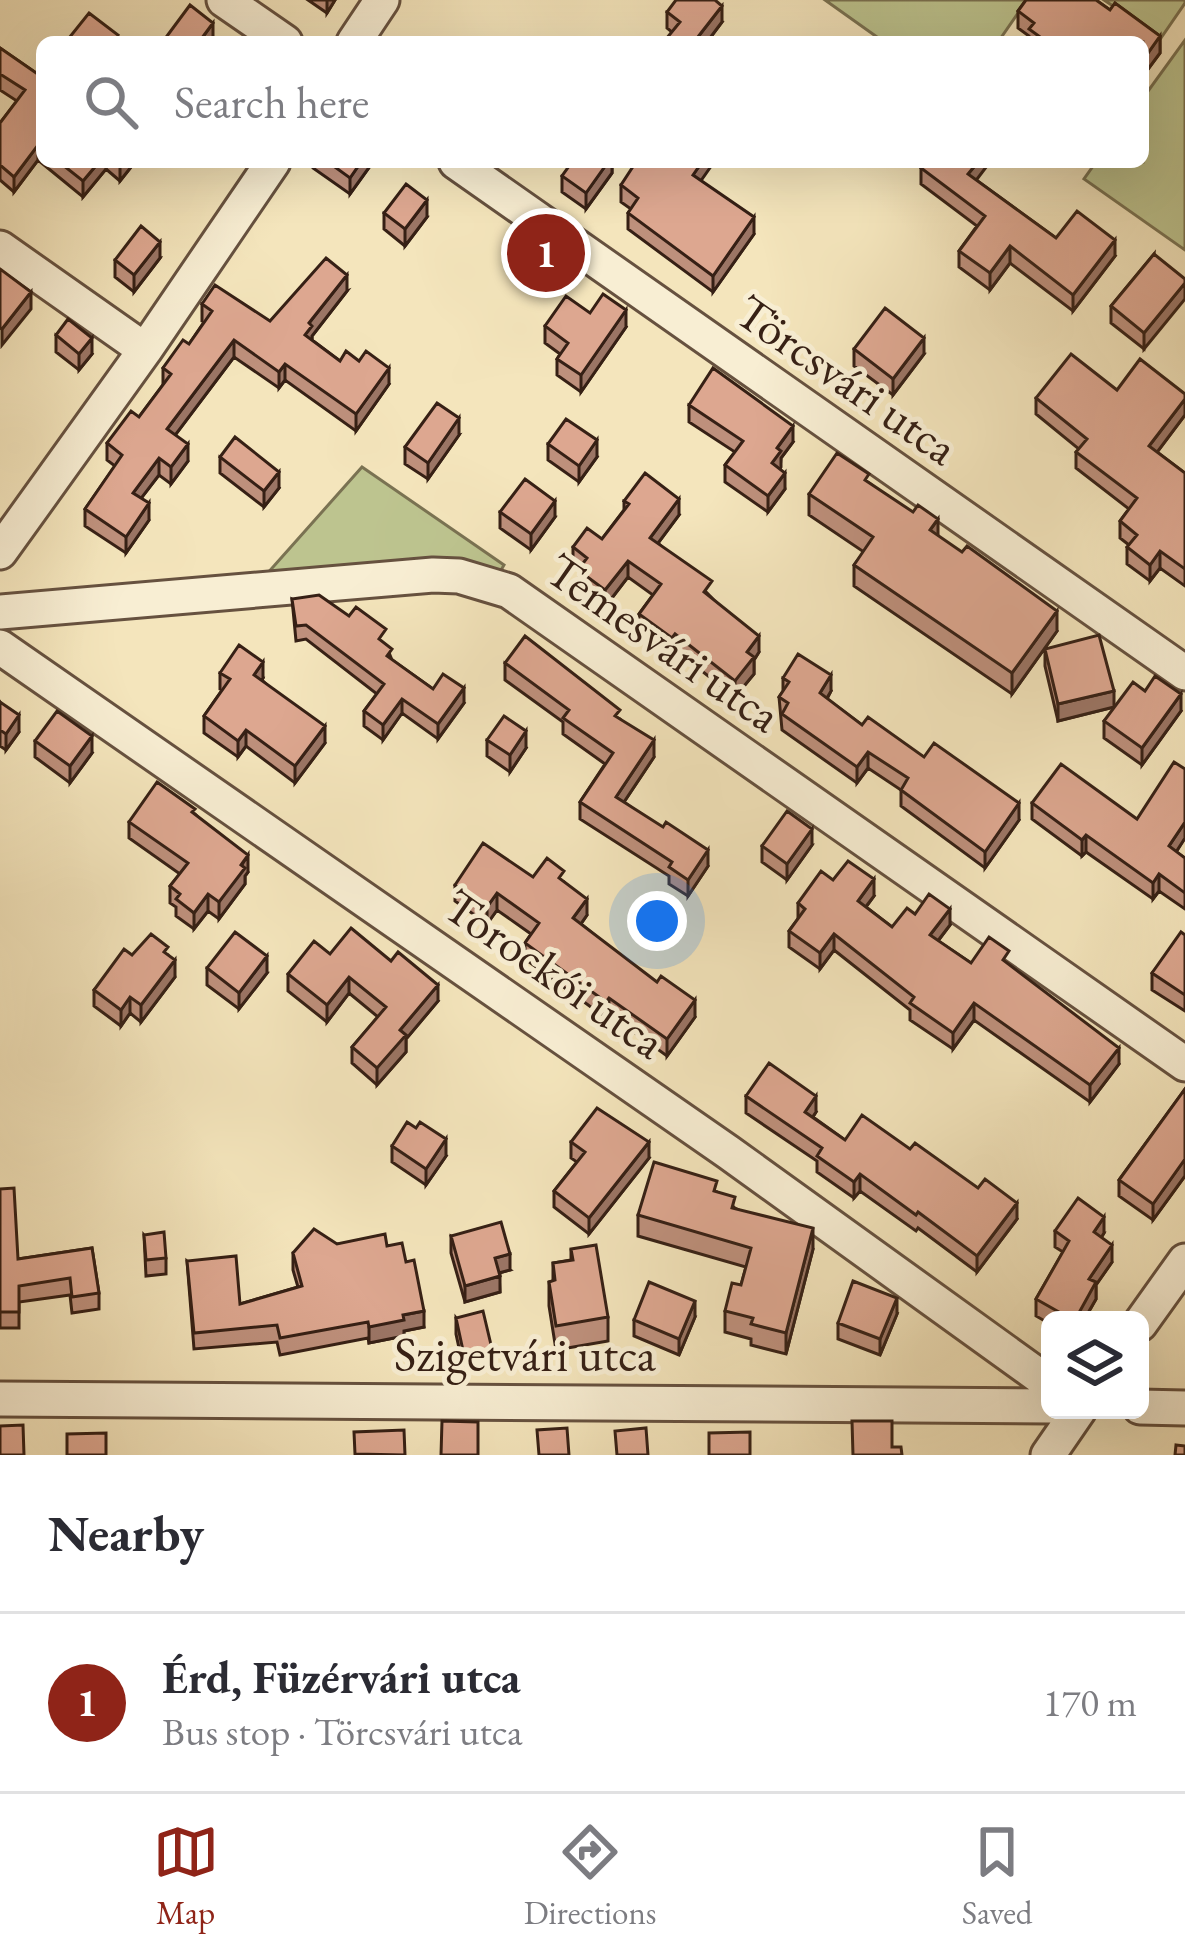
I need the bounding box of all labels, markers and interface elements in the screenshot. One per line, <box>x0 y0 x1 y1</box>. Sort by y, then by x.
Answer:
search box <box>36 36 1149 168</box>
icon: search <box>78 69 144 135</box>
text: Search here <box>174 73 369 131</box>
pin: 1 <box>507 208 585 298</box>
street label: Törcsvári utca <box>724 280 971 479</box>
street label: Temesvári utca <box>535 538 794 746</box>
street label: Torockói utca <box>432 874 678 1072</box>
your location <box>627 891 687 951</box>
map controls <box>1041 1311 1149 1419</box>
button: layers <box>1041 1311 1149 1419</box>
street label: Szigetvári utca <box>394 1323 657 1385</box>
text: Nearby <box>48 1500 204 1566</box>
text: Érd, Füzérvári utca <box>162 1648 520 1706</box>
text: 1 <box>77 1677 97 1728</box>
text: 170 m <box>1043 1677 1137 1728</box>
text: Bus stop · Törcsvári utca <box>162 1706 523 1757</box>
tab: Map <box>153 1819 219 1934</box>
tab: Directions <box>524 1819 657 1934</box>
tab: Saved <box>962 1819 1032 1934</box>

